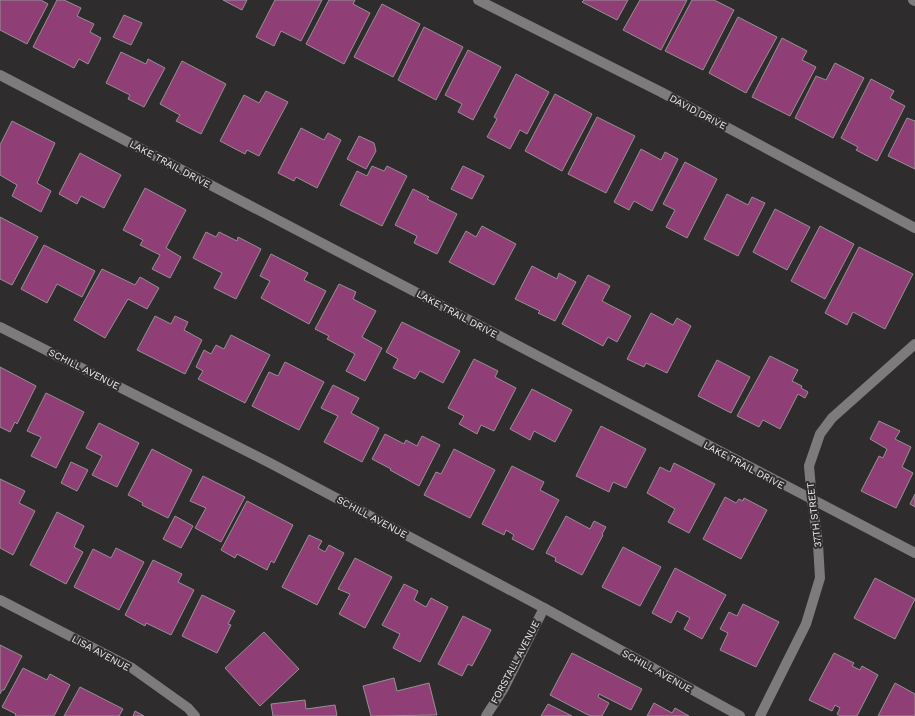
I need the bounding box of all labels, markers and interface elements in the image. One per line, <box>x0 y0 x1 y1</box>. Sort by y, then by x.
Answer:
street label: DAVID DRIVE <box>668 92 728 132</box>
street label: LAKE TRAIL DRIVE <box>128 138 212 190</box>
street label: LAKE TRAIL DRIVE <box>415 288 499 340</box>
street label: SCHILL AVENUE <box>47 346 121 392</box>
street label: LAKE TRAIL DRIVE <box>702 439 786 491</box>
street label: 37TH STREET <box>805 482 823 548</box>
street label: SCHILL AVENUE <box>335 494 409 540</box>
street label: FORSTALL AVENUE <box>488 619 542 705</box>
street label: LISA AVENUE <box>70 633 132 673</box>
street label: SCHILL AVENUE <box>620 647 694 695</box>

